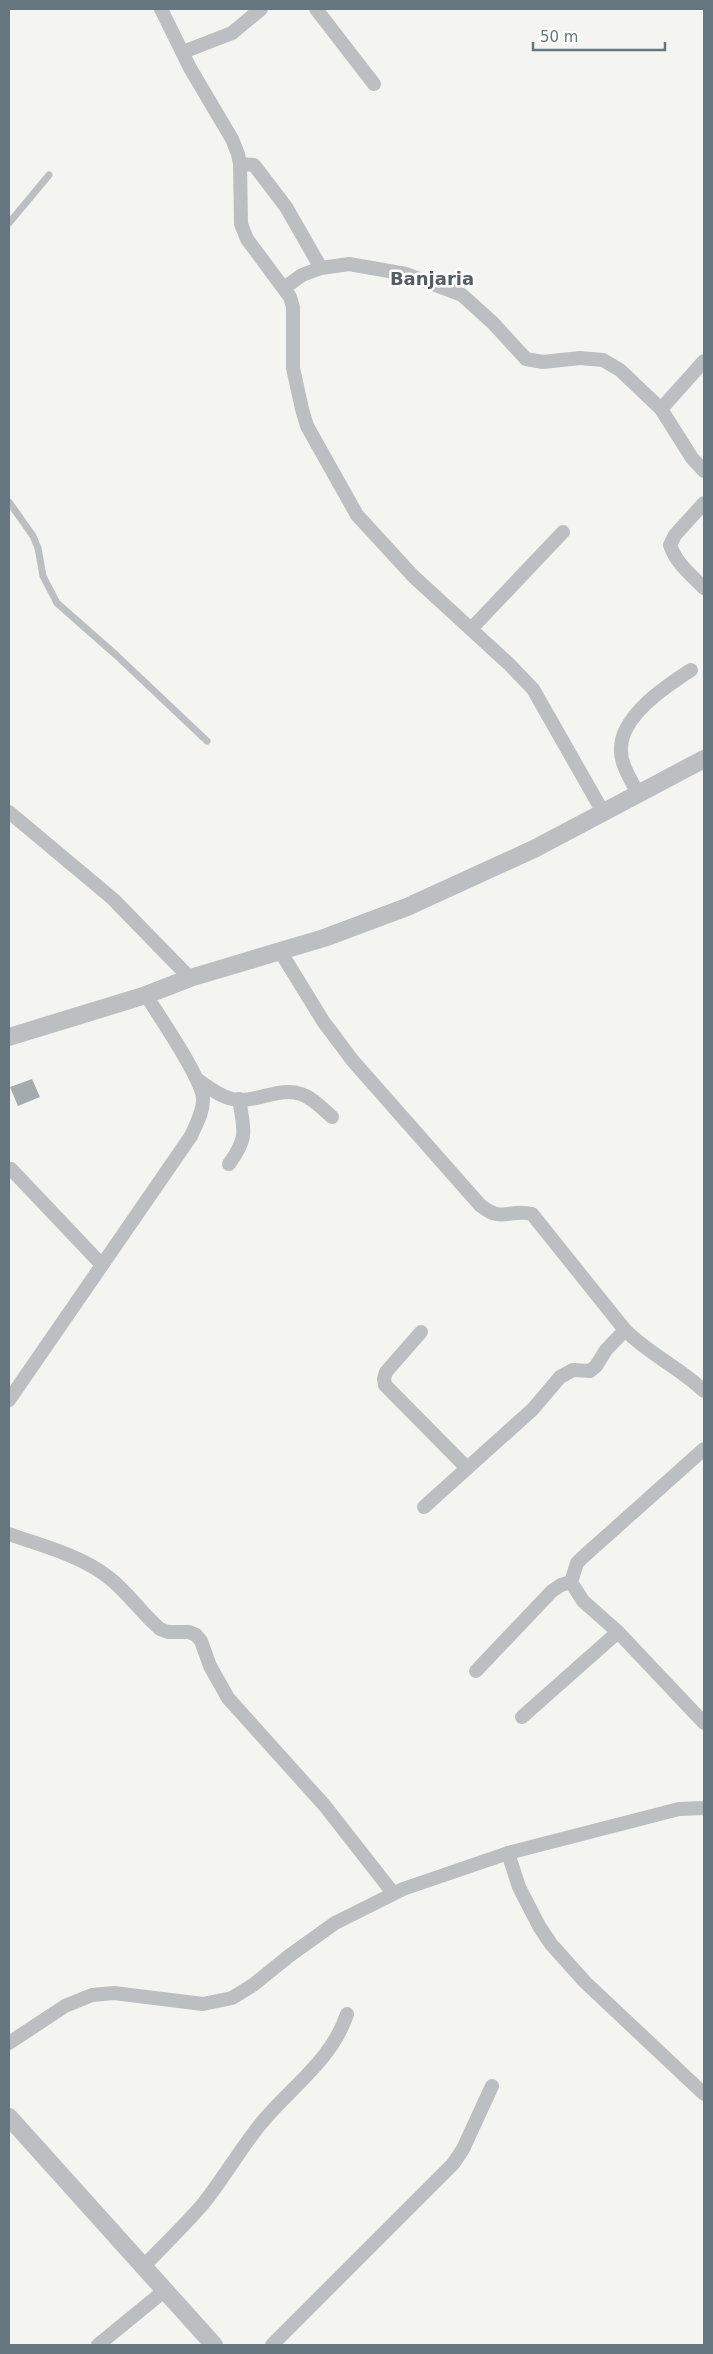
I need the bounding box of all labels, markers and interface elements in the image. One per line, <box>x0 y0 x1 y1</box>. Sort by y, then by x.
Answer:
scale bar <box>533 20 666 52</box>
text: 50 m <box>540 28 578 46</box>
district label: Banjaria <box>390 268 474 289</box>

